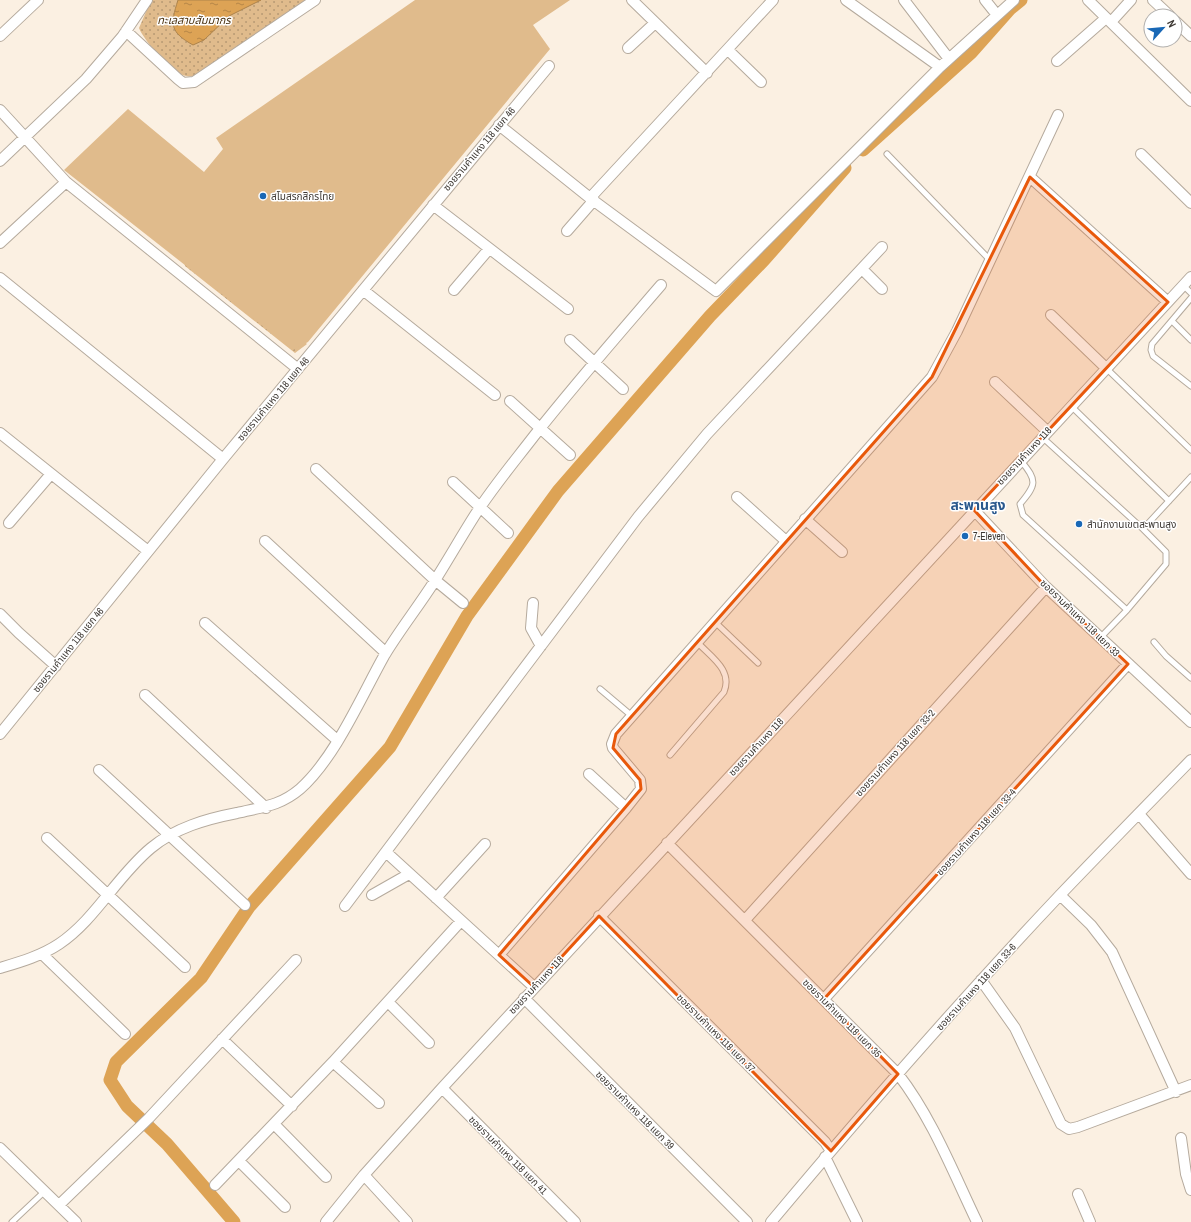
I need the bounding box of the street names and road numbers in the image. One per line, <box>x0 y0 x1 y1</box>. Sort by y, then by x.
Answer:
street label: ซอยรามคำแหง 118 แยก 46 <box>440 104 518 194</box>
street label: ซอยรามคำแหง 118 แยก 46 <box>234 354 312 444</box>
street label: ซอยรามคำแหง 118 <box>994 424 1055 488</box>
street label: ซอยรามคำแหง 118 แยก 33 <box>1037 577 1123 660</box>
street label: ซอยรามคำแหง 118 แยก 46 <box>30 604 107 695</box>
street label: ซอยรามคำแหง 118 แยก 33-2 <box>852 706 938 799</box>
street label: ซอยรามคำแหง 118 <box>726 715 787 779</box>
street label: ซอยรามคำแหง 118 แยก 33-4 <box>933 785 1019 878</box>
street label: ซอยรามคำแหง 118 แยก 33-6 <box>933 940 1019 1033</box>
street label: ซอยรามคำแหง 118 <box>506 953 567 1017</box>
street label: ซอยรามคำแหง 118 แยก 35 <box>800 976 884 1060</box>
street label: ซอยรามคำแหง 118 แยก 37 <box>674 991 758 1075</box>
street label: ซอยรามคำแหง 118 แยก 39 <box>593 1068 677 1152</box>
street label: ซอยรามคำแหง 118 แยก 41 <box>466 1113 550 1197</box>

